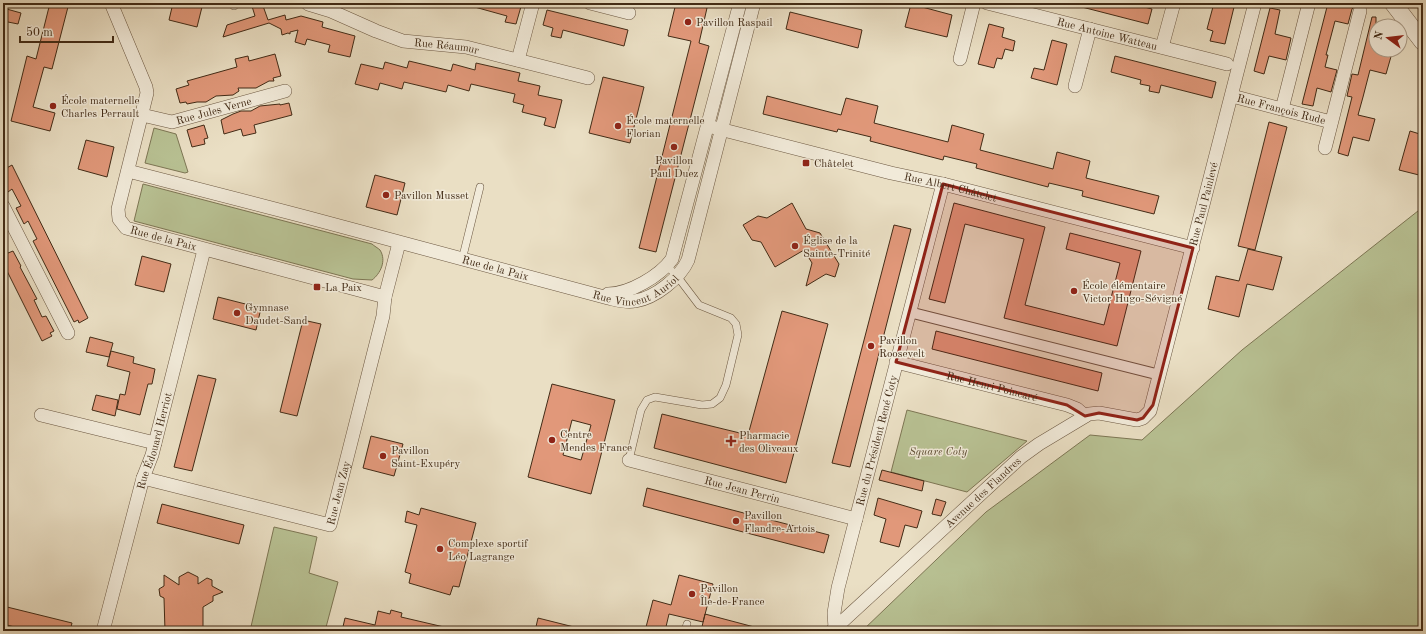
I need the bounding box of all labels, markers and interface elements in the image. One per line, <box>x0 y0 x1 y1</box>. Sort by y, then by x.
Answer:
marker: Pavillon Raspail <box>683 17 693 27</box>
street label: Rue Antoine Watteau <box>1055 17 1158 53</box>
scale bar <box>20 18 113 44</box>
place label: Pavillon Raspail <box>696 18 772 29</box>
north arrow <box>1368 18 1408 58</box>
text: 50 m <box>26 26 53 39</box>
text: N <box>1373 30 1386 41</box>
street label: Rue Réaumur <box>414 38 480 57</box>
place label: École maternelle Charles Perrault <box>61 94 140 120</box>
street label: Rue François Rude <box>1236 94 1326 127</box>
street label: Rue Jules Verne <box>175 96 253 128</box>
marker: École maternelle Charles Perrault <box>48 101 58 111</box>
place label: École maternelle Florian <box>626 114 705 140</box>
marker: École maternelle Florian <box>613 121 623 131</box>
marker: Pavillon Paul Duez <box>669 142 679 152</box>
place label: Pavillon Paul Duez <box>650 156 699 180</box>
marker: Châtelet <box>801 158 811 168</box>
place label: Châtelet <box>814 159 854 170</box>
street label: Rue Paul Painlevé <box>1189 161 1221 248</box>
street label: Rue Albert Châtelet <box>903 172 998 205</box>
marker: Pavillon Musset <box>381 190 391 200</box>
place label: Pavillon Musset <box>394 191 469 202</box>
street label: Rue de la Paix <box>129 225 198 254</box>
place label: Église de la Sainte-Trinité <box>803 234 870 260</box>
marker: Église de la Sainte-Trinité <box>790 241 800 251</box>
street label: Rue de la Paix <box>461 255 530 284</box>
street label: Rue Vincent Auriol <box>591 274 682 309</box>
place label: École élémentaire Victor Hugo-Sévigné <box>1082 279 1182 305</box>
marker: La Paix <box>312 282 322 292</box>
place label: La Paix <box>325 283 362 294</box>
marker: École élémentaire Victor Hugo-Sévigné <box>1069 286 1079 296</box>
place label: Gymnase Daudet-Sand <box>245 303 308 327</box>
marker: Gymnase Daudet-Sand <box>232 308 242 318</box>
place label: Pavillon Roosevelt <box>879 336 925 360</box>
marker: Pavillon Roosevelt <box>866 341 876 351</box>
street label: Rue Henri Poincaré <box>945 371 1038 404</box>
street label: Rue du Président René Coty <box>856 374 900 507</box>
street label: Rue Édouard Herriot <box>136 391 175 491</box>
place label: Centre Mendes France <box>560 430 632 454</box>
place label: Pharmacie des Oliveaux <box>739 431 799 455</box>
marker: Centre Mendes France <box>547 435 557 445</box>
marker: Pharmacie des Oliveaux <box>726 436 736 446</box>
place label: Pavillon Saint-Exupéry <box>391 446 461 470</box>
park label: Square Coty <box>909 447 967 458</box>
marker: Pavillon Saint-Exupéry <box>378 451 388 461</box>
street label: Avenue des Flandres <box>944 456 1024 531</box>
street label: Rue Jean Zay <box>326 460 353 526</box>
street label: Rue Jean Perrin <box>703 476 781 506</box>
place label: Pavillon Flandre-Artois <box>744 511 815 535</box>
marker: Pavillon Flandre-Artois <box>731 516 741 526</box>
place label: Complexe sportif Léo Lagrange <box>448 539 528 563</box>
marker: Complexe sportif Léo Lagrange <box>435 544 445 554</box>
place label: Pavillon Île-de-France <box>700 584 764 608</box>
marker: Pavillon Île-de-France <box>687 589 697 599</box>

